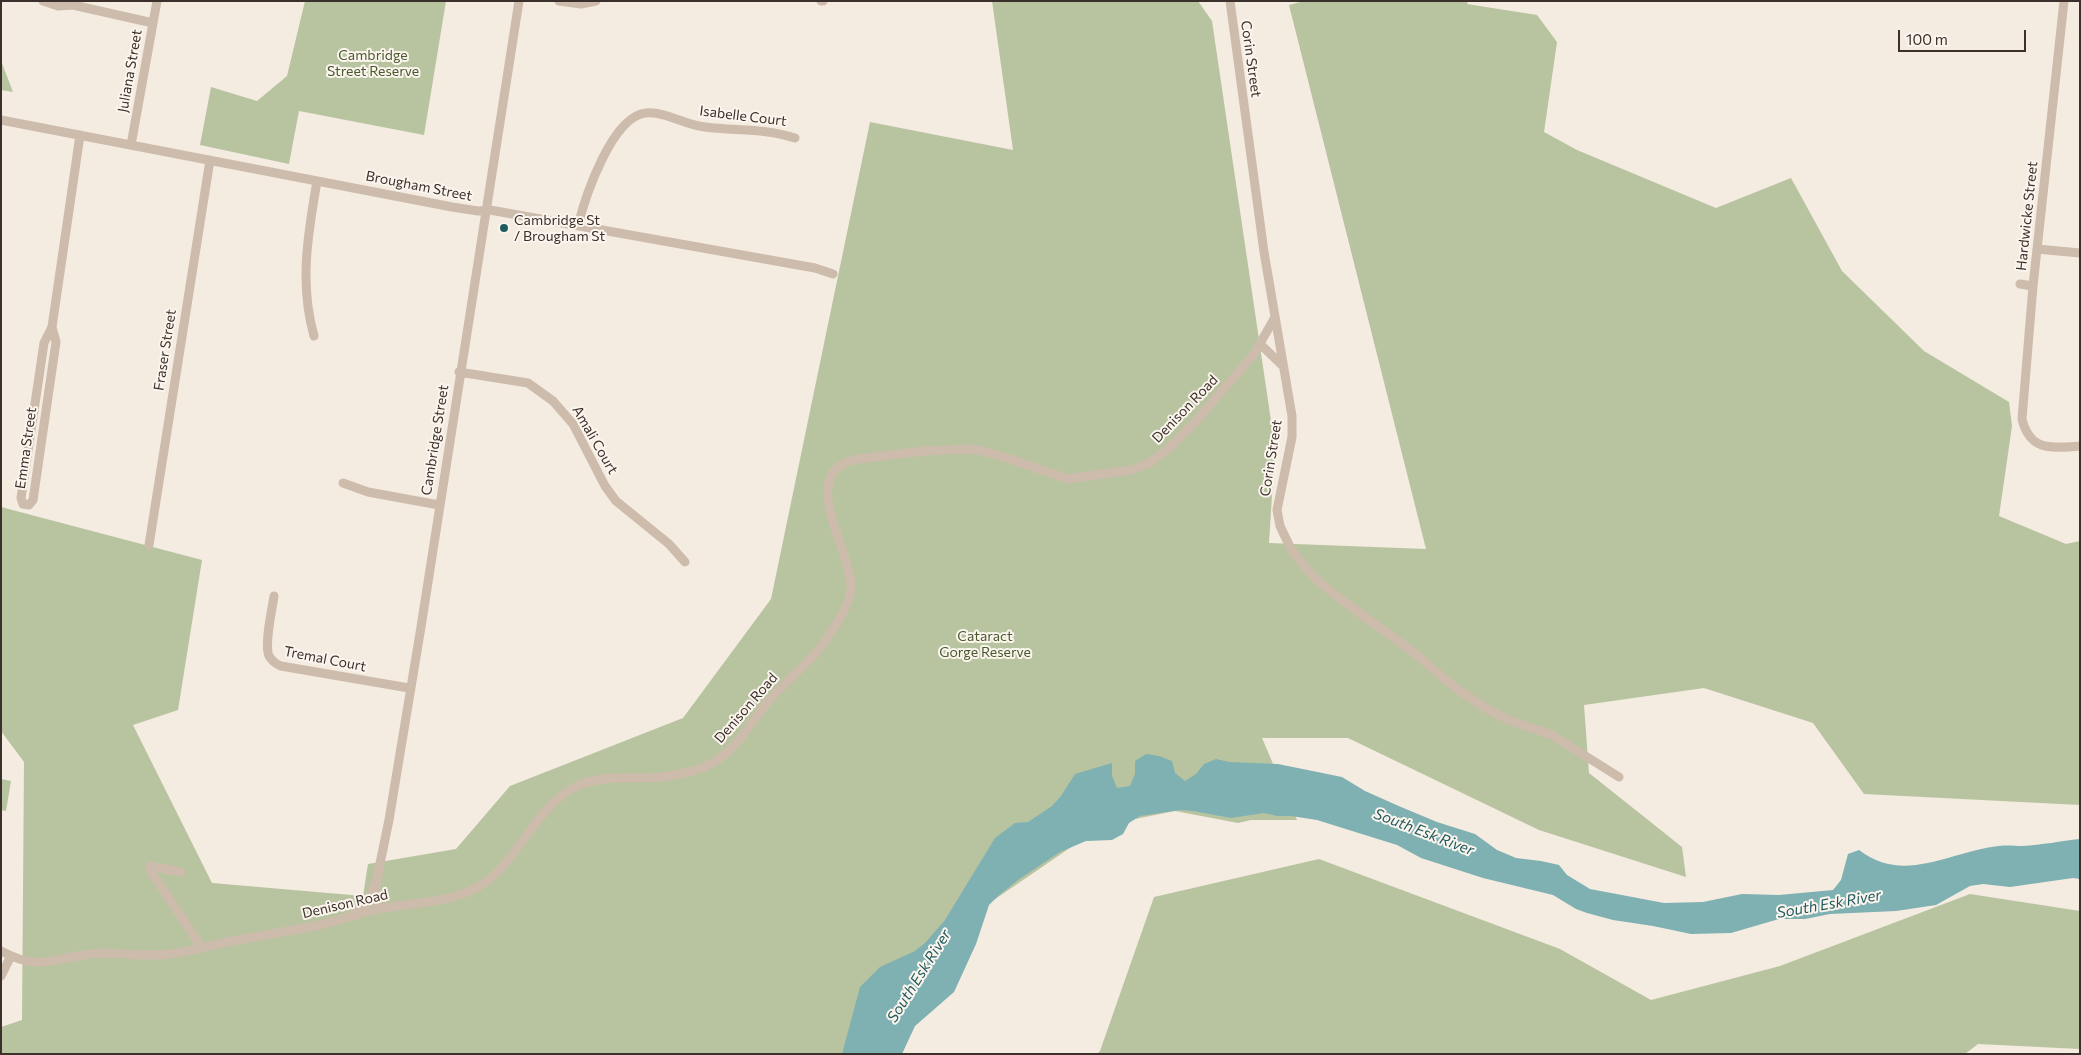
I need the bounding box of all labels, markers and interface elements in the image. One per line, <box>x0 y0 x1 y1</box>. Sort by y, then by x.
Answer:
street label: Corin Street <box>1237 19 1265 99</box>
scale bar <box>1901 20 2028 52</box>
street label: Juliana Street <box>114 28 146 114</box>
text: 100 m <box>1906 30 1948 48</box>
park label: Cambridge Street Reserve <box>327 47 419 80</box>
street label: Isabelle Court <box>699 102 787 130</box>
street label: Hardwicke Street <box>2013 160 2041 272</box>
street label: Brougham Street <box>364 167 474 205</box>
place label: Cambridge St / Brougham St <box>514 212 605 244</box>
marker: Cambridge St / Brougham St <box>498 222 510 234</box>
street label: Fraser Street <box>150 308 180 392</box>
street label: Denison Road <box>1149 372 1221 446</box>
street label: Cambridge Street <box>418 383 452 497</box>
street label: Amali Court <box>569 403 621 477</box>
street label: Emma Street <box>12 406 40 490</box>
street label: Corin Street <box>1257 418 1285 498</box>
park label: Cataract Gorge Reserve <box>939 628 1031 660</box>
street label: Tremal Court <box>282 643 368 675</box>
street label: Denison Road <box>711 669 781 747</box>
water label: South Esk River <box>1371 805 1477 859</box>
street label: Denison Road <box>301 886 389 922</box>
water label: South Esk River <box>1775 886 1883 922</box>
water label: South Esk River <box>883 926 955 1026</box>

